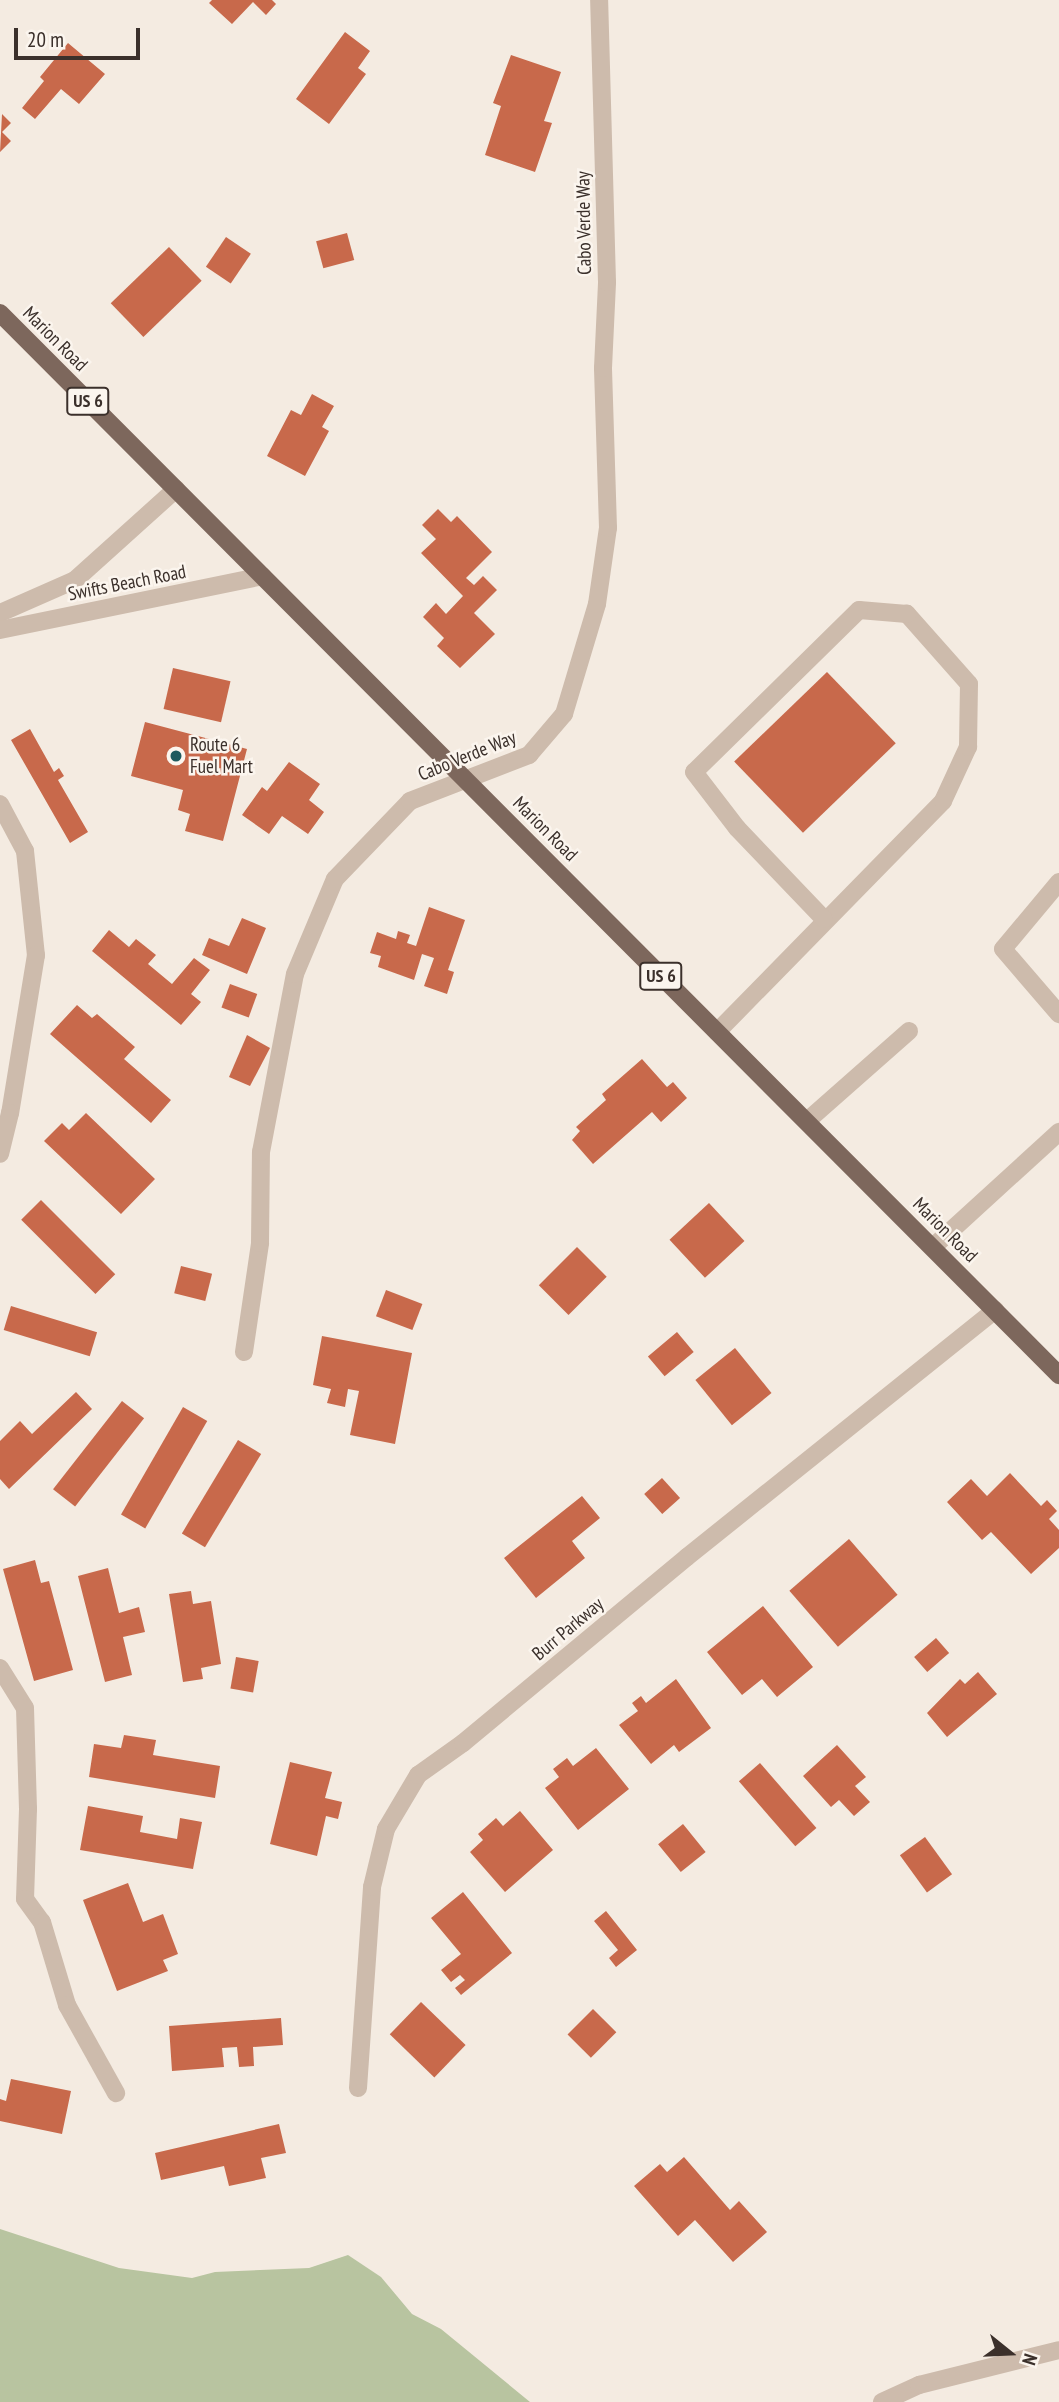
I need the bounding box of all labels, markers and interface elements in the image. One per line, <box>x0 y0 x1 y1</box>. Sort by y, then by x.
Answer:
scale bar <box>18 14 144 58</box>
text: 20 m <box>27 26 64 53</box>
street label: Cabo Verde Way <box>572 171 596 275</box>
street label: Marion Road <box>18 302 92 376</box>
road number: US 6 <box>65 386 111 416</box>
street label: Swifts Beach Road <box>66 560 188 606</box>
street label: Cabo Verde Way <box>414 726 520 786</box>
place label: Route 6 Fuel Mart <box>190 734 253 778</box>
marker: Route 6 Fuel Mart <box>168 748 184 764</box>
street label: Marion Road <box>508 792 582 866</box>
road number: US 6 <box>638 961 684 990</box>
street label: Marion Road <box>908 1193 982 1267</box>
street label: Burr Parkway <box>528 1593 608 1665</box>
north arrow <box>975 2318 1045 2388</box>
text: N <box>1017 2351 1043 2368</box>

